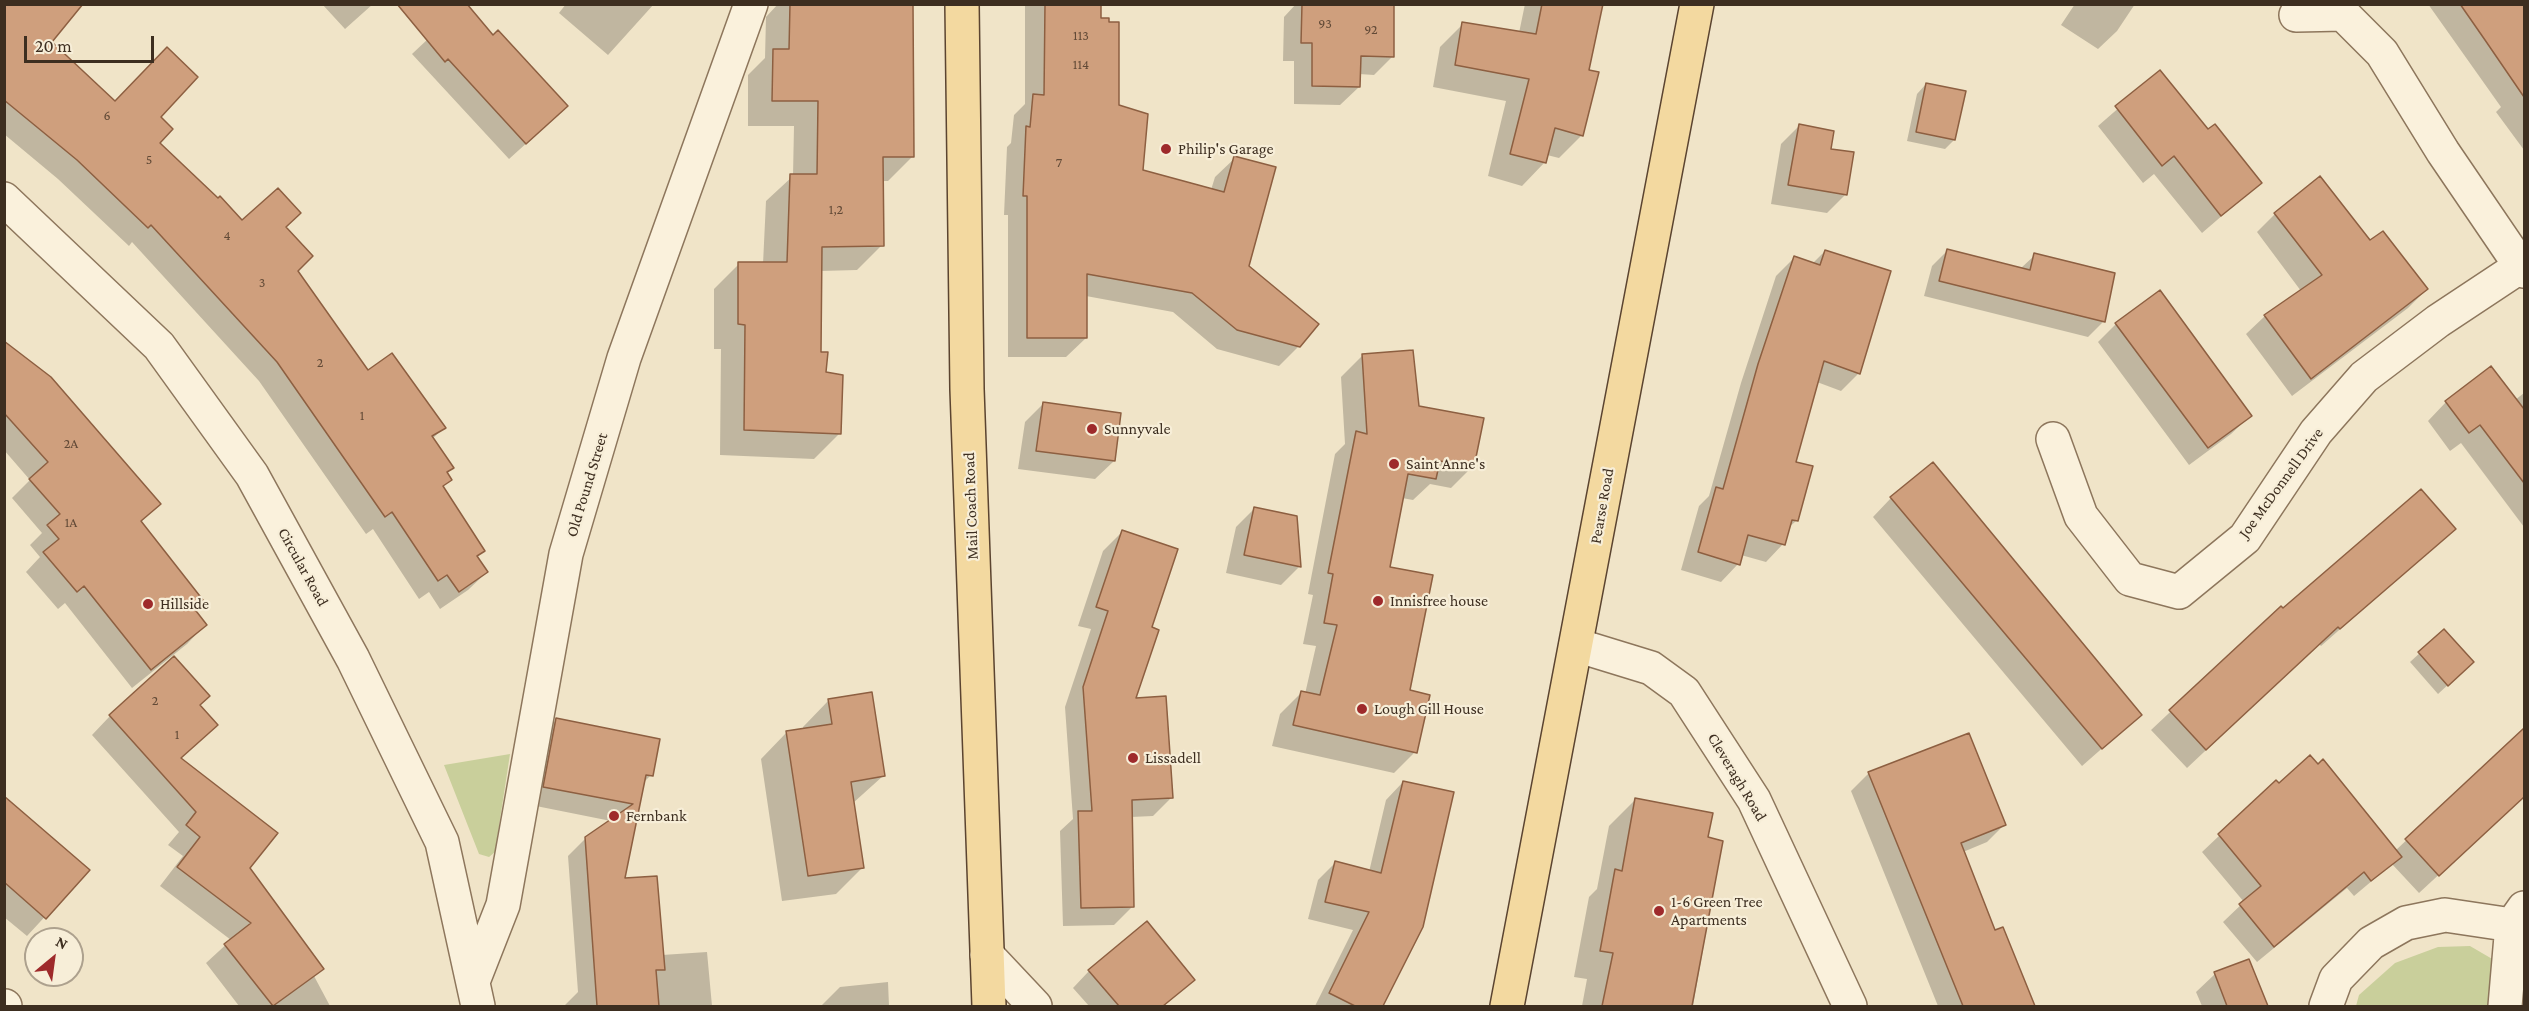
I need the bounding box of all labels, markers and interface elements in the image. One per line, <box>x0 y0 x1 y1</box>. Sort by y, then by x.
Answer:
house number: 93 <box>1318 16 1332 32</box>
house number: 92 <box>1364 22 1378 38</box>
scale bar <box>27 24 158 62</box>
house number: 113 <box>1073 28 1089 44</box>
text: 20 m <box>35 36 72 56</box>
house number: 114 <box>1073 57 1089 73</box>
house number: 6 <box>103 108 111 124</box>
place label: Philip's Garage <box>1178 139 1274 159</box>
marker: Philip's Garage <box>1159 142 1173 156</box>
house number: 5 <box>146 152 152 168</box>
house number: 7 <box>1056 155 1062 171</box>
house number: 1,2 <box>829 202 843 218</box>
house number: 4 <box>223 228 231 244</box>
house number: 3 <box>259 275 265 291</box>
house number: 2 <box>317 355 323 371</box>
house number: 1 <box>360 408 364 424</box>
place label: Sunnyvale <box>1104 419 1171 439</box>
marker: Sunnyvale <box>1085 422 1099 436</box>
street label: Joe McDonnell Drive <box>2235 424 2327 542</box>
street label: Old Pound Street <box>562 431 612 539</box>
house number: 2A <box>64 436 78 452</box>
street label: Mail Coach Road <box>960 452 982 560</box>
place label: Saint Anne's <box>1406 454 1485 474</box>
marker: Saint Anne's <box>1387 457 1401 471</box>
street label: Pearse Road <box>1586 467 1618 545</box>
house number: 1A <box>65 515 77 531</box>
street label: Circular Road <box>274 524 332 610</box>
place label: Innisfree house <box>1390 591 1488 611</box>
place label: Hillside <box>160 594 209 614</box>
marker: Innisfree house <box>1371 594 1385 608</box>
marker: Hillside <box>141 597 155 611</box>
house number: 2 <box>152 693 158 709</box>
place label: Lough Gill House <box>1374 699 1484 719</box>
marker: Lough Gill House <box>1355 702 1369 716</box>
house number: 1 <box>175 727 179 743</box>
street label: Cleveragh Road <box>1703 729 1771 825</box>
place label: Lissadell <box>1145 748 1201 768</box>
marker: Lissadell <box>1126 751 1140 765</box>
place label: Fernbank <box>626 806 687 826</box>
marker: Fernbank <box>607 809 621 823</box>
place label: 1-6 Green Tree Apartments <box>1671 892 1762 930</box>
marker: 1-6 Green Tree Apartments <box>1652 904 1666 918</box>
north arrow <box>24 927 84 987</box>
text: N <box>53 932 71 953</box>

